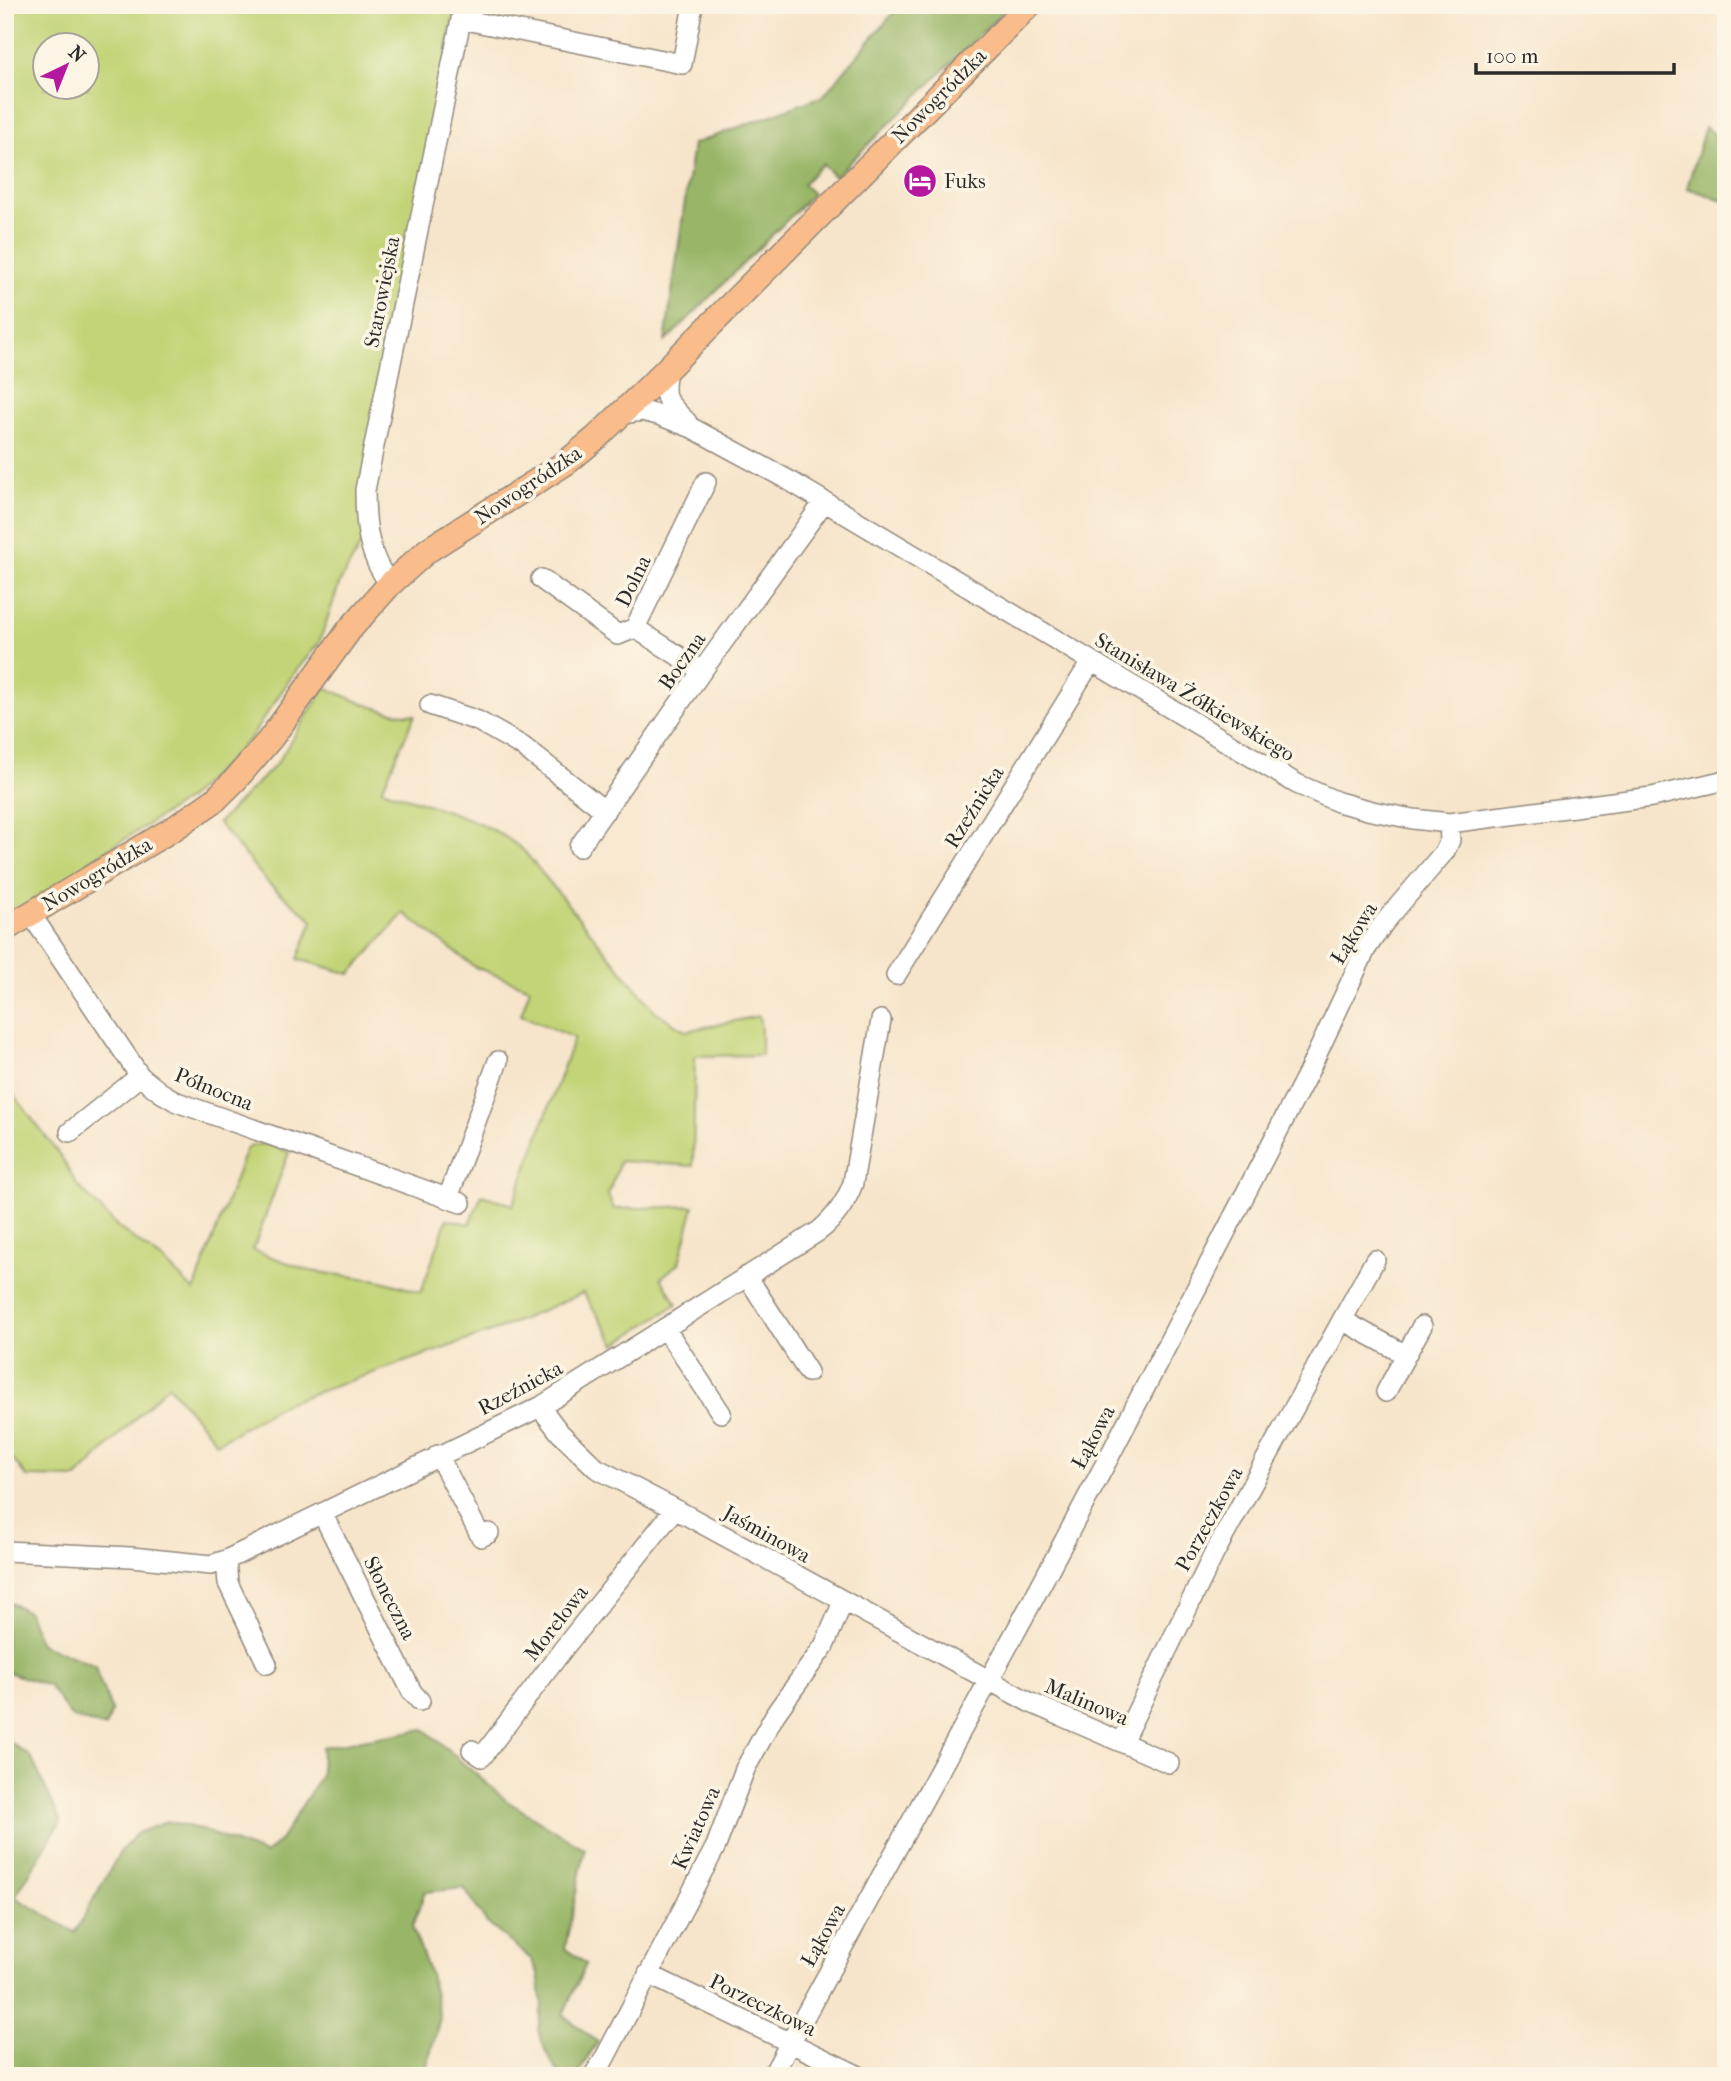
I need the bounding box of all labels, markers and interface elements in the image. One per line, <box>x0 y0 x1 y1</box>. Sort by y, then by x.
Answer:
north arrow <box>32 32 102 102</box>
scale bar <box>1476 32 1673 76</box>
text: N <box>64 41 90 68</box>
street label: Nowogródzka <box>887 44 991 148</box>
text: 100 m <box>1486 44 1539 68</box>
hotel icon: Fuks <box>901 162 939 200</box>
place label: Fuks <box>944 169 986 193</box>
street label: Starowiejska <box>359 234 405 350</box>
street label: Nowogródzka <box>470 440 586 530</box>
street label: Dolna <box>610 551 656 611</box>
street label: Boczna <box>654 627 711 694</box>
street label: Stanisława Żółkiewskiego <box>1091 628 1299 766</box>
street label: Rzeźnicka <box>939 761 1009 852</box>
street label: Nowogródzka <box>38 832 156 916</box>
street label: Łąkowa <box>1326 897 1382 968</box>
street label: Północna <box>171 1062 257 1116</box>
street label: Rzeźnicka <box>474 1356 567 1420</box>
street label: Łąkowa <box>1066 1401 1120 1473</box>
street label: Porzeczkowa <box>1170 1462 1248 1575</box>
street label: Jaśminowa <box>717 1499 815 1568</box>
street label: Słoneczna <box>359 1552 421 1644</box>
street label: Morelowa <box>519 1580 593 1666</box>
street label: Malinowa <box>1042 1674 1133 1730</box>
street label: Kwiatowa <box>667 1782 725 1873</box>
street label: Łąkowa <box>796 1899 850 1971</box>
street label: Porzeczkowa <box>706 1969 820 2041</box>

